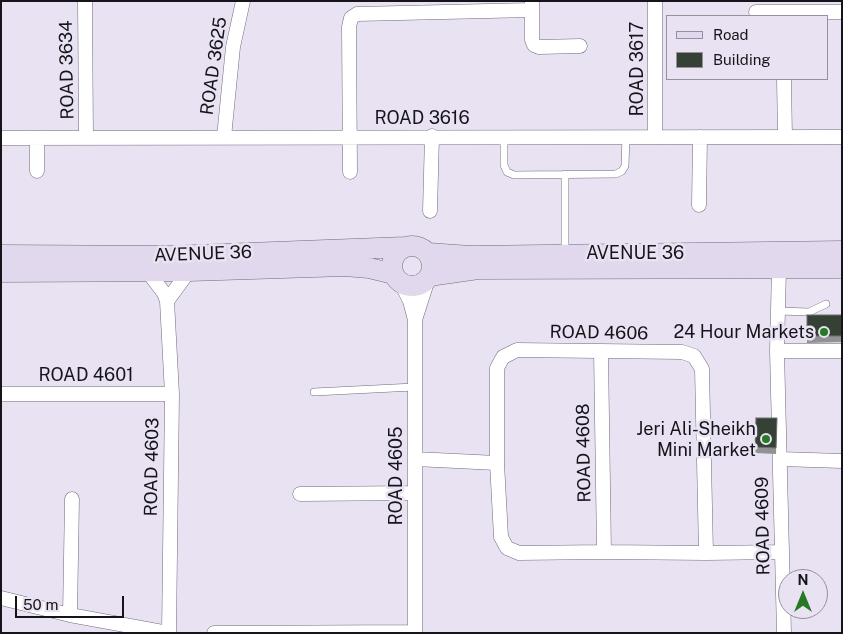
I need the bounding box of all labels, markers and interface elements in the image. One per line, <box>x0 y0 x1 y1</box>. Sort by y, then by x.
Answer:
legend <box>666 15 828 80</box>
street label: ROAD 3625 <box>196 16 232 116</box>
street label: ROAD 3634 <box>55 20 79 120</box>
street label: ROAD 3617 <box>626 22 648 116</box>
text: Road <box>713 26 749 43</box>
text: Building <box>713 51 771 68</box>
street label: ROAD 3616 <box>374 107 470 129</box>
street label: AVENUE 36 <box>154 241 252 267</box>
street label: AVENUE 36 <box>586 242 684 264</box>
street label: ROAD 4606 <box>549 321 649 345</box>
place label: 24 Hour Markets <box>673 321 814 343</box>
marker: 24 Hour Markets <box>818 326 830 338</box>
street label: ROAD 4601 <box>39 364 133 386</box>
street label: ROAD 4608 <box>572 403 596 503</box>
street label: ROAD 4603 <box>140 417 164 517</box>
place label: Jeri Ali-Sheikh Mini Market <box>636 418 756 460</box>
street label: ROAD 4605 <box>385 426 407 526</box>
marker: Jeri Ali-Sheikh Mini Market <box>760 433 772 445</box>
street label: ROAD 4609 <box>751 476 775 576</box>
north arrow <box>778 569 828 619</box>
text: N <box>798 572 808 588</box>
scale bar <box>18 586 126 618</box>
text: 50 m <box>23 596 58 613</box>

